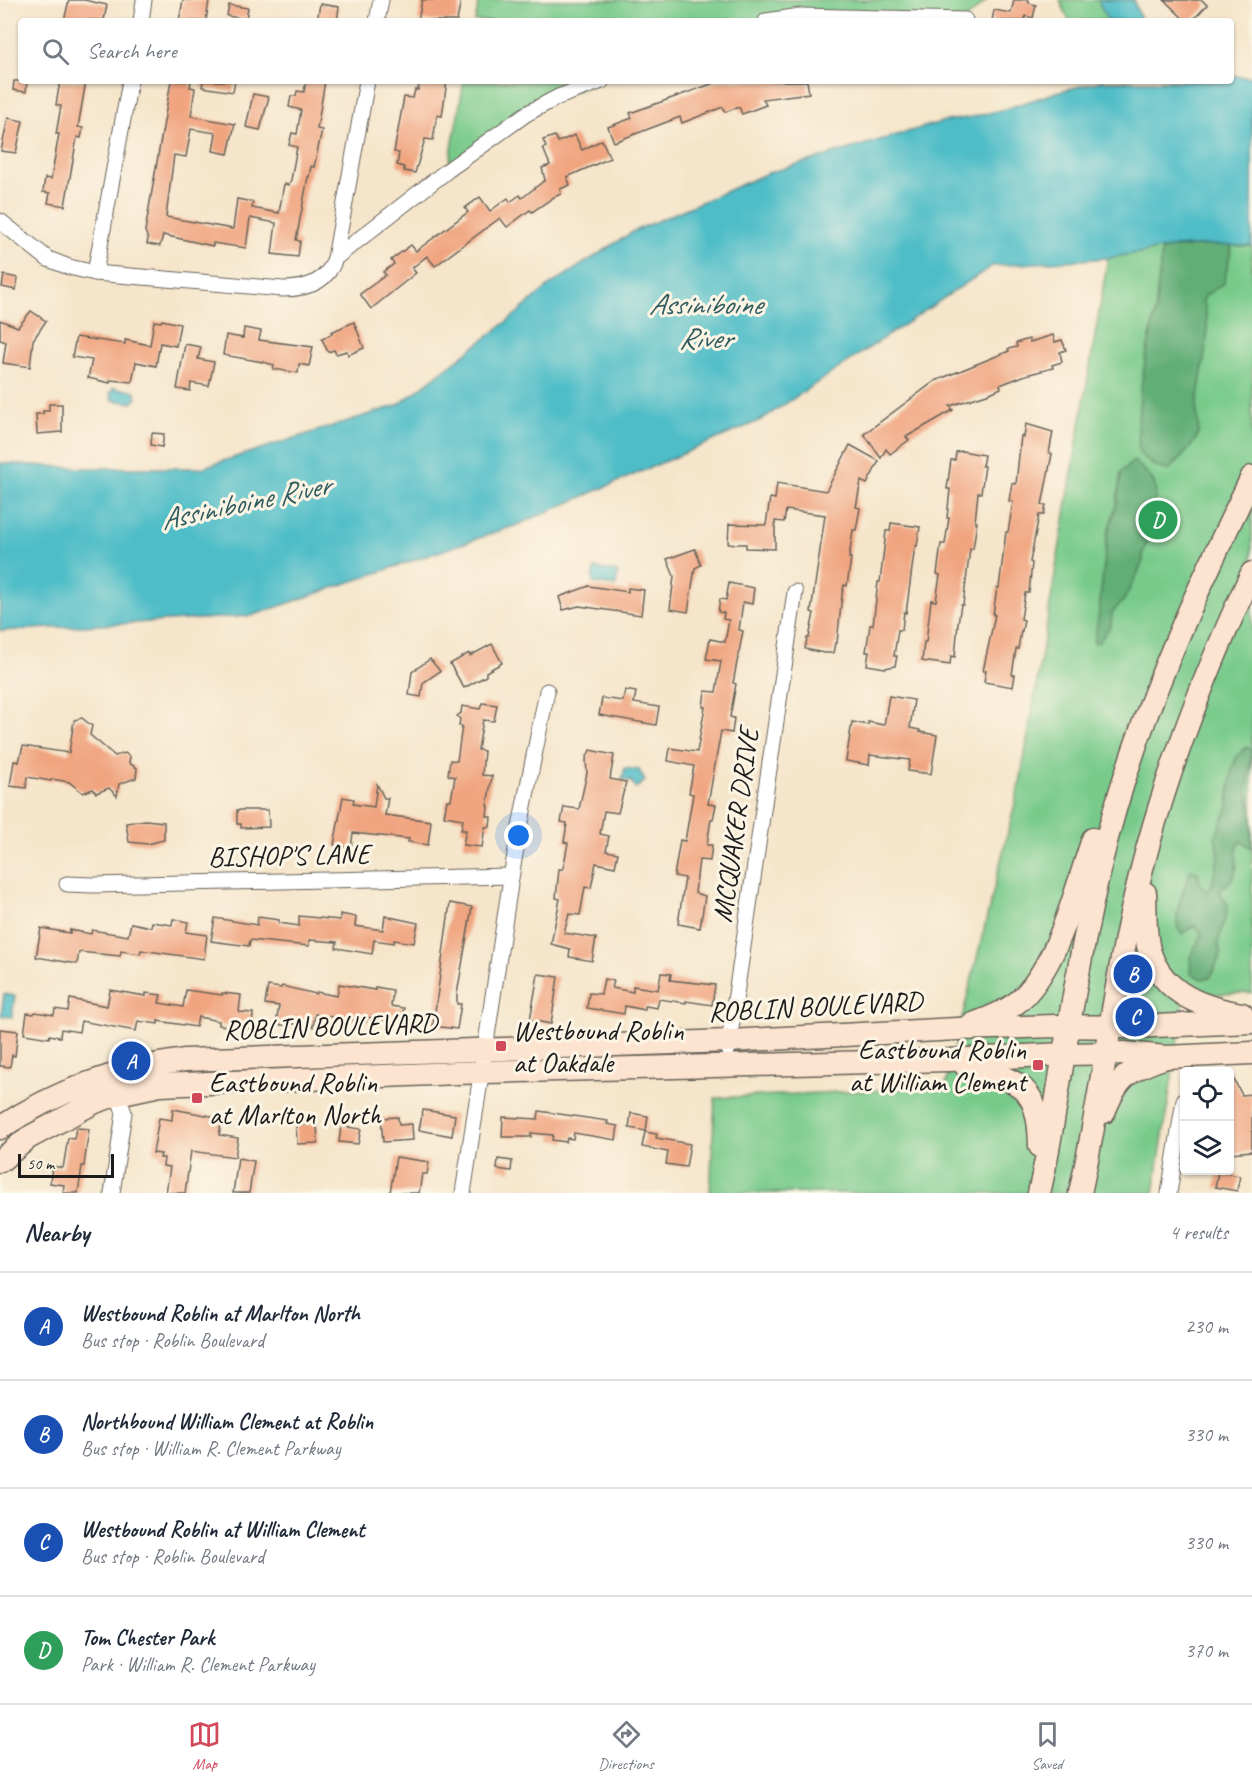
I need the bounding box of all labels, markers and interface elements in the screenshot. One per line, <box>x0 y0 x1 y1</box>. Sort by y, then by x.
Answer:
search box <box>18 18 1234 84</box>
icon: search <box>39 35 72 68</box>
text: Search here <box>87 37 177 65</box>
water label: Assiniboine River <box>649 285 765 357</box>
water label: Assiniboine River <box>157 464 338 538</box>
pin: D <box>1138 498 1178 542</box>
street label: MCQUAKER DRIVE <box>704 722 766 924</box>
your location <box>504 821 533 850</box>
street label: BISHOP'S LANE <box>208 836 374 874</box>
pin: B <box>1114 952 1152 996</box>
street label: ROBLIN BOULEVARD <box>707 983 926 1029</box>
pin: C <box>1116 994 1154 1040</box>
street label: ROBLIN BOULEVARD <box>222 1005 440 1047</box>
place label: Westbound Roblin at Oakdale <box>513 1013 684 1080</box>
place label: Eastbound Roblin at William Clement <box>849 1032 1029 1099</box>
pin: A <box>112 1038 150 1084</box>
marker: Westbound Roblin at Oakdale <box>494 1039 508 1053</box>
marker: Eastbound Roblin at William Clement <box>1031 1058 1045 1072</box>
place label: Eastbound Roblin at Marlton North <box>209 1065 382 1132</box>
map controls <box>1180 1067 1234 1175</box>
button: locate <box>1180 1067 1234 1121</box>
marker: Eastbound Roblin at Marlton North <box>190 1091 204 1105</box>
button: layers <box>1180 1121 1234 1175</box>
scale bar <box>18 1151 114 1178</box>
text: 50 m <box>27 1154 54 1174</box>
text: Nearby <box>24 1216 89 1249</box>
text: 4 results <box>1169 1220 1228 1245</box>
text: Westbound Roblin at Marlton North <box>81 1300 360 1328</box>
text: A <box>38 1314 49 1339</box>
text: 230 m <box>1185 1314 1228 1339</box>
text: Bus stop · Roblin Boulevard <box>81 1328 264 1353</box>
text: Northbound William Clement at Roblin <box>81 1408 373 1436</box>
text: B <box>38 1422 49 1447</box>
text: 330 m <box>1185 1422 1228 1447</box>
text: Bus stop · William R. Clement Parkway <box>81 1436 341 1461</box>
text: Westbound Roblin at William Clement <box>81 1516 365 1544</box>
text: C <box>39 1530 48 1555</box>
text: 330 m <box>1185 1530 1228 1555</box>
text: Bus stop · Roblin Boulevard <box>81 1544 264 1569</box>
text: Tom Chester Park <box>81 1624 214 1652</box>
text: D <box>38 1638 49 1663</box>
text: 370 m <box>1185 1638 1228 1663</box>
text: Park · William R. Clement Parkway <box>81 1652 315 1677</box>
tab: Map <box>188 1718 221 1774</box>
tab: Directions <box>598 1718 654 1774</box>
tab: Saved <box>1031 1718 1064 1774</box>

